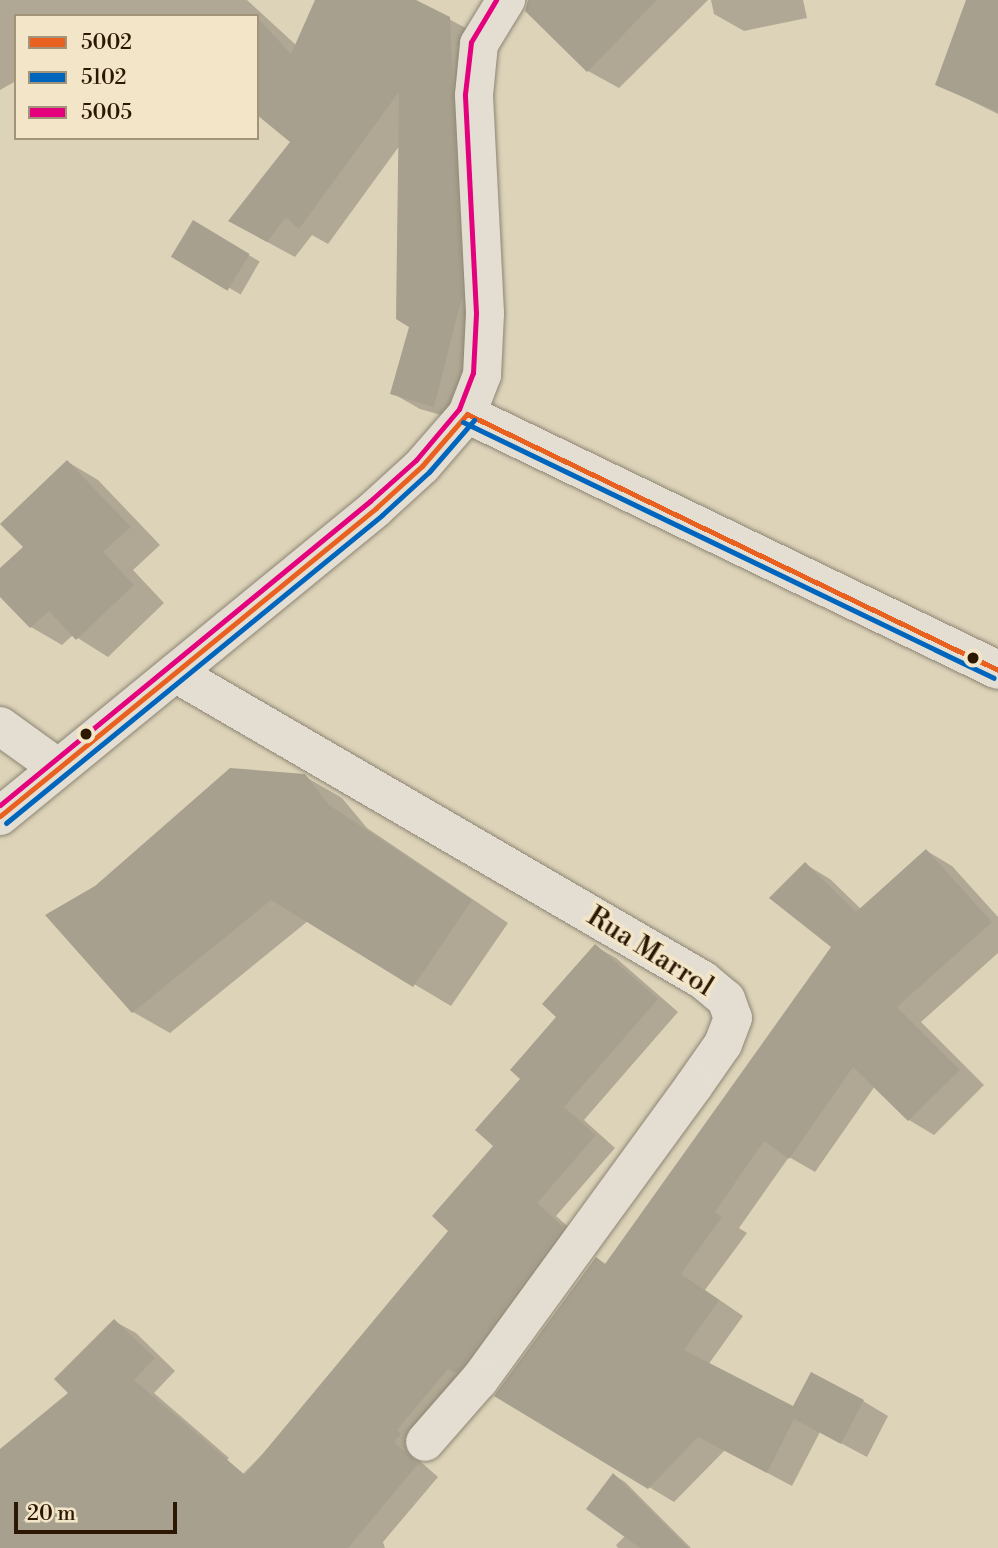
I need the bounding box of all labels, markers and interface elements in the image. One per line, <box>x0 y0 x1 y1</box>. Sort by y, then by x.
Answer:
legend <box>14 14 259 140</box>
text: 5002 <box>81 30 132 56</box>
text: 5102 <box>81 65 127 91</box>
text: 5005 <box>81 100 132 126</box>
unlabelled marker <box>966 651 980 665</box>
unlabelled marker <box>79 727 93 741</box>
street label: Rua Marrol <box>581 900 719 1004</box>
scale bar <box>18 1488 180 1532</box>
text: 20 m <box>27 1501 76 1527</box>

